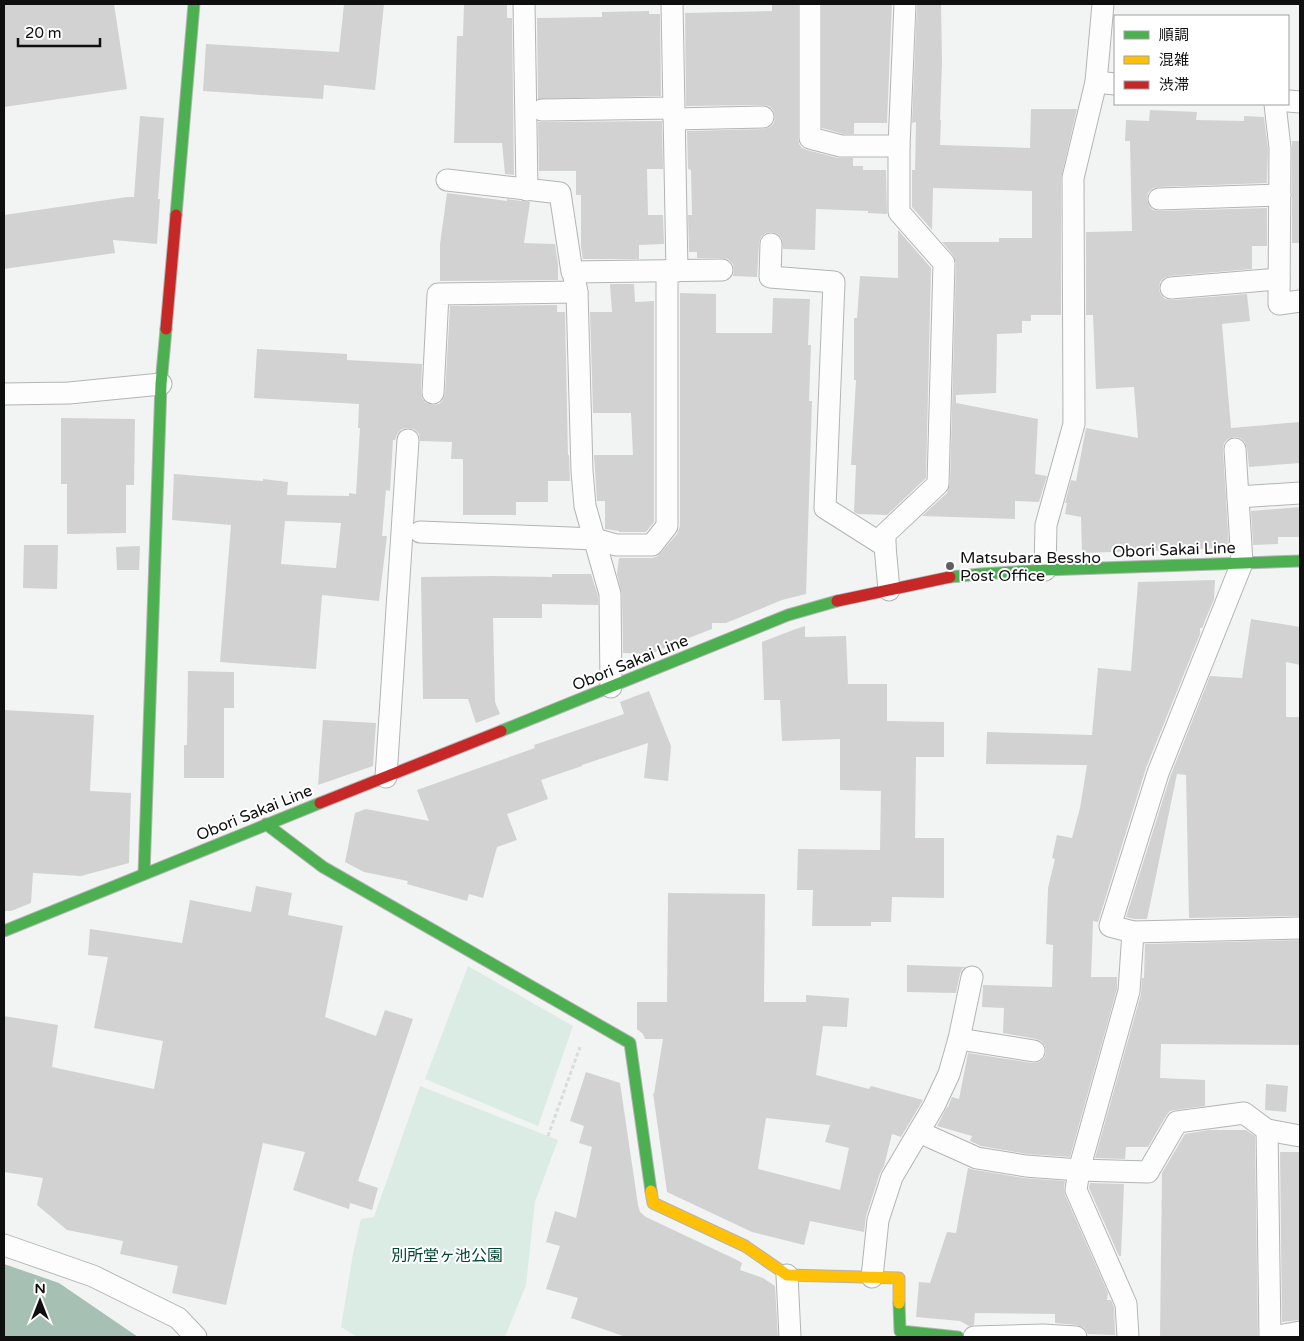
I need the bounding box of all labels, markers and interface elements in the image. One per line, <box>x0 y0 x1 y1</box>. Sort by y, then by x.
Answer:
scale bar <box>18 15 100 47</box>
legend <box>1114 15 1289 105</box>
text: 20 m <box>25 24 62 42</box>
text: 順調 <box>1159 26 1189 44</box>
text: 混雑 <box>1159 51 1189 69</box>
text: 渋滞 <box>1159 76 1189 94</box>
street label: Obori Sakai Line <box>1112 538 1236 562</box>
place label: Matsubara Bessho Post Office <box>960 548 1101 586</box>
marker: Matsubara Bessho Post Office <box>944 560 956 572</box>
street label: Obori Sakai Line <box>569 631 691 695</box>
street label: Obori Sakai Line <box>193 781 315 845</box>
park label: 別所堂ヶ池公園 <box>391 1246 503 1266</box>
north arrow <box>15 1276 65 1326</box>
text: N <box>34 1280 46 1297</box>

